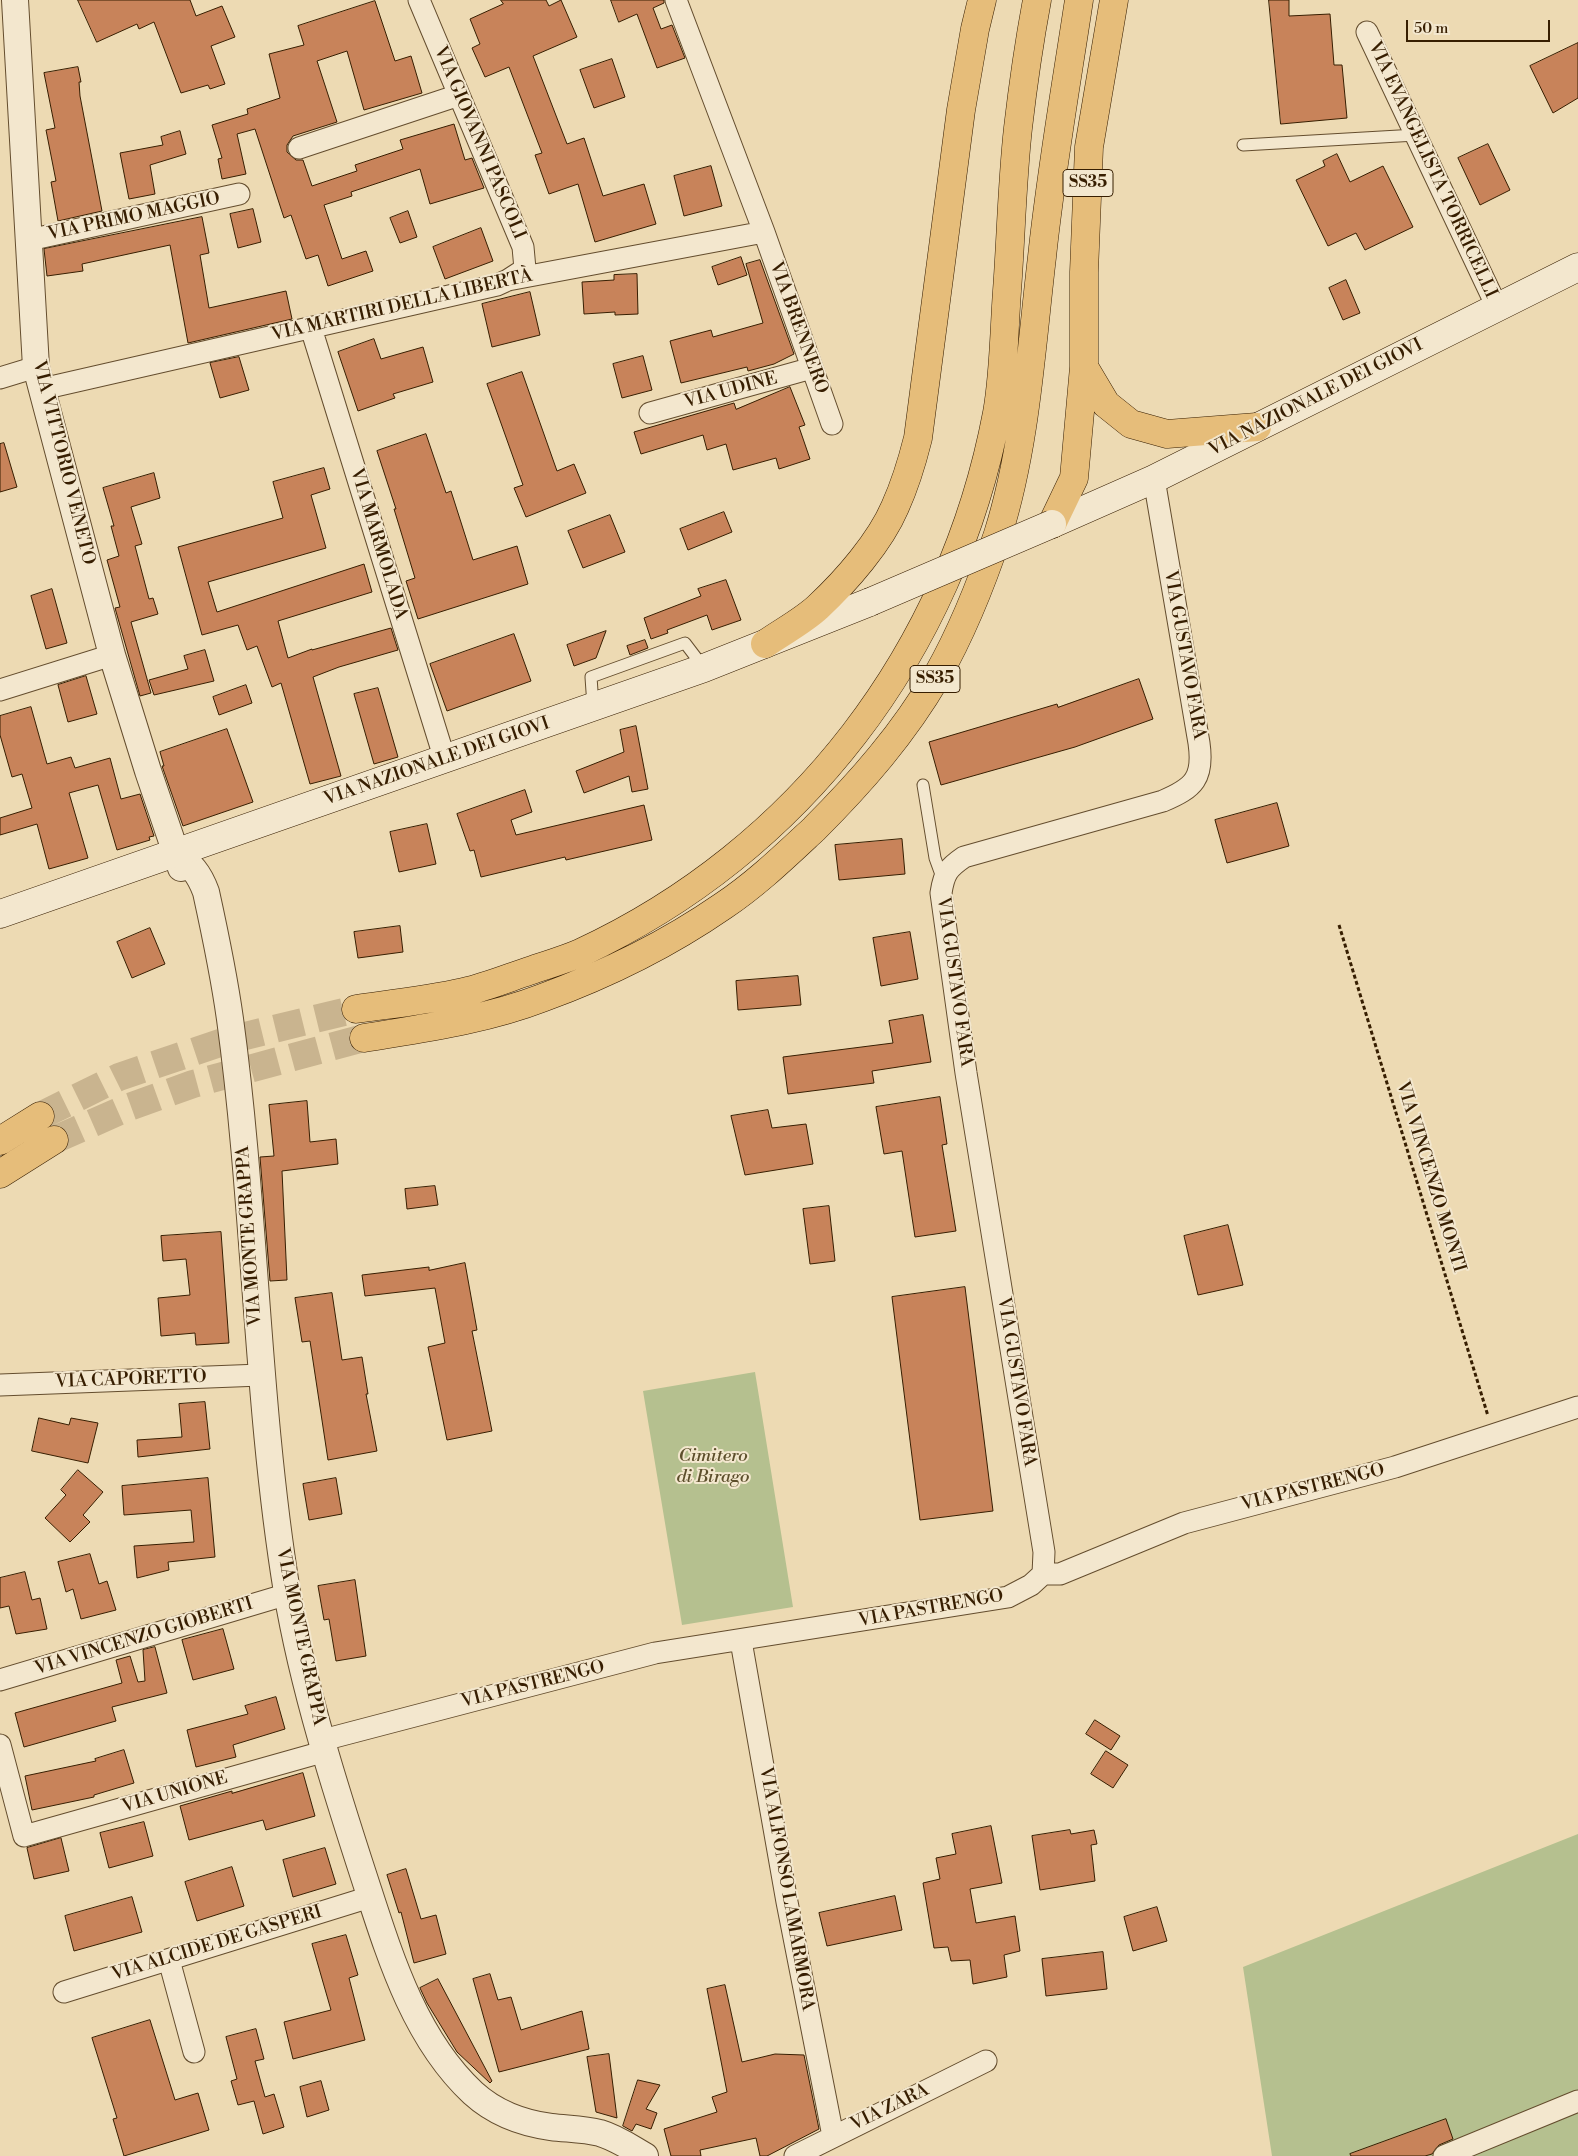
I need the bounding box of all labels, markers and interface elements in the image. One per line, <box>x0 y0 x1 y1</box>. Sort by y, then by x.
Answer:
scale bar <box>1408 10 1552 42</box>
text: 50 m <box>1414 19 1448 38</box>
street label: VIA EVANGELISTA TORRICELLI <box>1363 38 1501 302</box>
street label: VIA GIOVANNI PASCOLI <box>428 43 530 243</box>
road number: SS35 <box>1063 170 1113 197</box>
street label: VIA PRIMO MAGGIO <box>46 188 222 246</box>
street label: VIA BRENNERO <box>764 259 832 397</box>
street label: VIA MARTIRI DELLA LIBERTÀ <box>270 265 534 347</box>
street label: VIA NAZIONALE DEI GIOVI <box>1206 335 1426 461</box>
street label: VIA VITTORIO VENETO <box>27 359 99 567</box>
street label: VIA UDINE <box>682 368 780 414</box>
street label: VIA MARMOLADA <box>345 466 411 622</box>
street label: VIA GUSTAVO FARA <box>1158 569 1210 741</box>
road number: SS35 <box>910 666 960 692</box>
street label: VIA NAZIONALE DEI GIOVI <box>321 713 553 811</box>
street label: VIA GUSTAVO FARA <box>931 896 977 1068</box>
street label: VIA VINCENZO MONTI <box>1391 1079 1469 1275</box>
street label: VIA MONTE GRAPPA <box>233 1145 267 1327</box>
street label: VIA GUSTAVO FARA <box>992 1296 1040 1468</box>
street label: VIA CAPORETTO <box>55 1367 207 1393</box>
park label: Cimitero di Birago <box>676 1446 750 1488</box>
street label: VIA PASTRENGO <box>1239 1460 1387 1516</box>
street label: VIA MONTE GRAPPA <box>271 1546 329 1728</box>
street label: VIA PASTRENGO <box>857 1586 1005 1632</box>
street label: VIA VINCENZO GIOBERTI <box>32 1593 256 1681</box>
street label: VIA PASTRENGO <box>459 1657 607 1713</box>
street label: VIA ALFONSO LAMARMORA <box>754 1765 818 2013</box>
street label: VIA UNIONE <box>120 1768 230 1818</box>
street label: VIA ALCIDE DE GASPERI <box>109 1902 325 1986</box>
street label: VIA ZARA <box>847 2080 933 2136</box>

